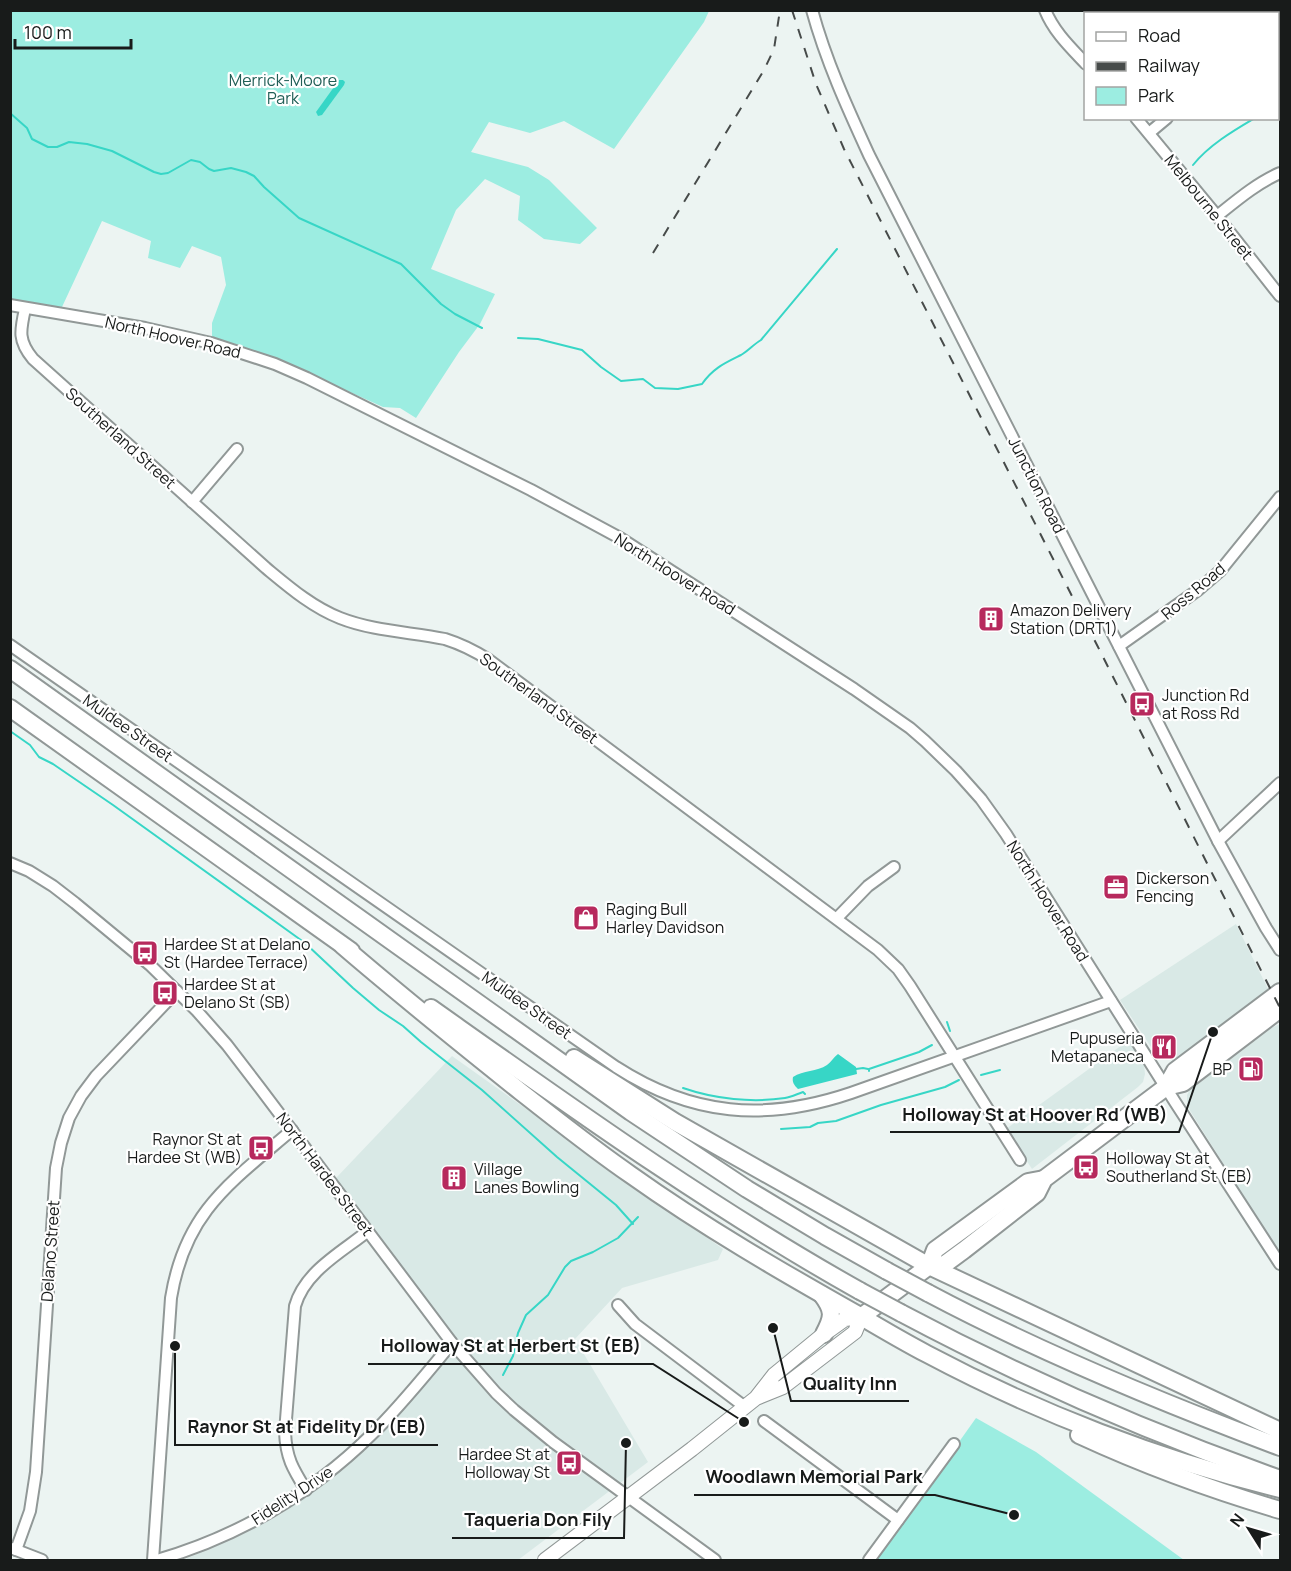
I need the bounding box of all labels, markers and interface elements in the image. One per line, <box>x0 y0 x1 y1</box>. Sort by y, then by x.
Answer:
scale bar <box>15 12 130 50</box>
legend <box>1084 12 1279 120</box>
text: 100 m <box>24 20 72 44</box>
text: Road <box>1138 23 1181 47</box>
text: Railway <box>1138 53 1200 77</box>
park label: Merrick-Moore Park <box>229 69 337 109</box>
text: Park <box>1138 83 1175 107</box>
street label: Melbourne Street <box>1160 150 1258 264</box>
street label: North Hoover Road <box>103 311 243 363</box>
street label: Southerland Street <box>61 382 181 494</box>
street label: Junction Road <box>1003 433 1071 537</box>
street label: North Hoover Road <box>610 528 740 620</box>
street label: Ross Road <box>1156 558 1230 624</box>
place label: Amazon Delivery Station (DRT1) <box>1010 599 1132 639</box>
building icon: Amazon Delivery Station (DRT1) <box>976 604 1006 634</box>
street label: Southerland Street <box>475 647 603 749</box>
place label: Junction Rd at Ross Rd <box>1162 684 1249 724</box>
street label: Muldee Street <box>79 689 177 767</box>
bus stop icon: Junction Rd at Ross Rd <box>1127 689 1157 719</box>
street label: North Hoover Road <box>1002 836 1094 966</box>
place label: Dickerson Fencing <box>1136 867 1209 907</box>
office icon: Dickerson Fencing <box>1101 872 1131 902</box>
place label: Raging Bull Harley Davidson <box>606 898 724 938</box>
shop icon: Raging Bull Harley Davidson <box>571 903 601 933</box>
place label: Hardee St at Delano St (Hardee Terrace) <box>164 933 310 973</box>
bus stop icon: Hardee St at Delano St (Hardee Terrace) <box>130 938 160 968</box>
street label: Muldee Street <box>478 966 576 1044</box>
place label: Hardee St at Delano St (SB) <box>184 973 291 1013</box>
bus stop icon: Hardee St at Delano St (SB) <box>150 978 180 1008</box>
place label: Pupuseria Metapaneca <box>1051 1027 1144 1067</box>
restaurant icon: Pupuseria Metapaneca <box>1149 1032 1179 1062</box>
fuel station icon: BP <box>1236 1054 1266 1084</box>
place label: BP <box>1213 1058 1232 1080</box>
callout: Holloway St at Hoover Rd (WB) <box>890 1096 1179 1132</box>
text: Holloway St at Hoover Rd (WB) <box>902 1102 1168 1126</box>
street label: North Hardee Street <box>271 1108 379 1240</box>
place label: Raynor St at Hardee St (WB) <box>127 1128 242 1168</box>
bus stop icon: Raynor St at Hardee St (WB) <box>246 1133 276 1163</box>
place label: Holloway St at Southerland St (EB) <box>1106 1147 1253 1187</box>
bus stop icon: Holloway St at Southerland St (EB) <box>1071 1152 1101 1182</box>
place label: Village Lanes Bowling <box>474 1158 579 1198</box>
building icon: Village Lanes Bowling <box>439 1163 469 1193</box>
street label: Delano Street <box>35 1199 65 1303</box>
callout: Holloway St at Herbert St (EB) <box>368 1328 653 1364</box>
text: Holloway St at Herbert St (EB) <box>381 1333 641 1357</box>
callout: Quality Inn <box>791 1365 909 1401</box>
text: Quality Inn <box>803 1371 897 1395</box>
callout: Raynor St at Fidelity Dr (EB) <box>175 1409 438 1445</box>
text: Raynor St at Fidelity Dr (EB) <box>187 1414 427 1438</box>
place label: Hardee St at Holloway St <box>458 1443 550 1483</box>
bus stop icon: Hardee St at Holloway St <box>554 1448 584 1478</box>
callout: Woodlawn Memorial Park <box>694 1459 935 1495</box>
street label: Fidelity Drive <box>247 1460 337 1530</box>
text: Woodlawn Memorial Park <box>705 1464 924 1488</box>
north arrow <box>1219 1499 1279 1559</box>
callout: Taqueria Don Fily <box>452 1502 624 1538</box>
text: Taqueria Don Fily <box>464 1507 612 1531</box>
text: N <box>1225 1509 1249 1531</box>

